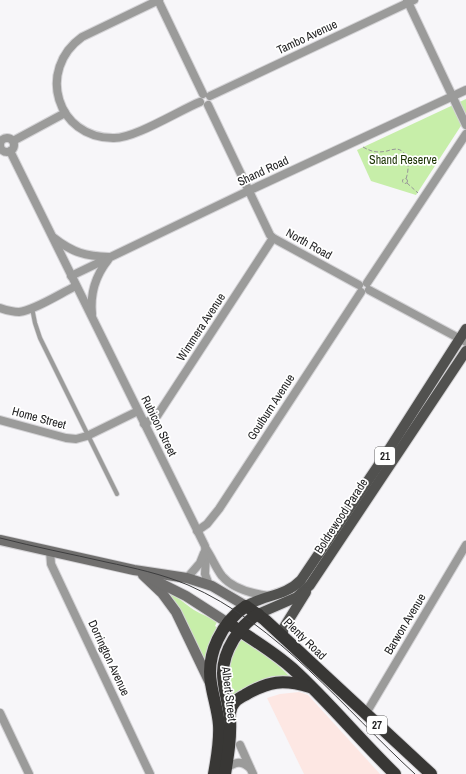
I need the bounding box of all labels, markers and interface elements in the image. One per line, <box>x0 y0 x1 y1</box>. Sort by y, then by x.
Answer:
street label: Tambo Avenue <box>274 16 340 58</box>
street label: Shand Road <box>235 152 291 190</box>
park label: Shand Reserve <box>369 152 437 168</box>
street label: North Road <box>283 225 335 263</box>
street label: Wimmera Avenue <box>173 290 229 364</box>
street label: Goulburn Avenue <box>244 371 298 443</box>
street label: Rubicon Street <box>137 393 181 459</box>
street label: Home Street <box>10 403 68 433</box>
road number: 21 <box>375 447 395 465</box>
street label: Boldrewood Parade <box>311 475 371 557</box>
street label: Barwon Avenue <box>380 590 430 658</box>
street label: Plenty Road <box>280 615 330 663</box>
street label: Dorrington Avenue <box>84 618 134 698</box>
street label: Albert Street <box>218 665 240 722</box>
road number: 27 <box>367 716 387 734</box>

